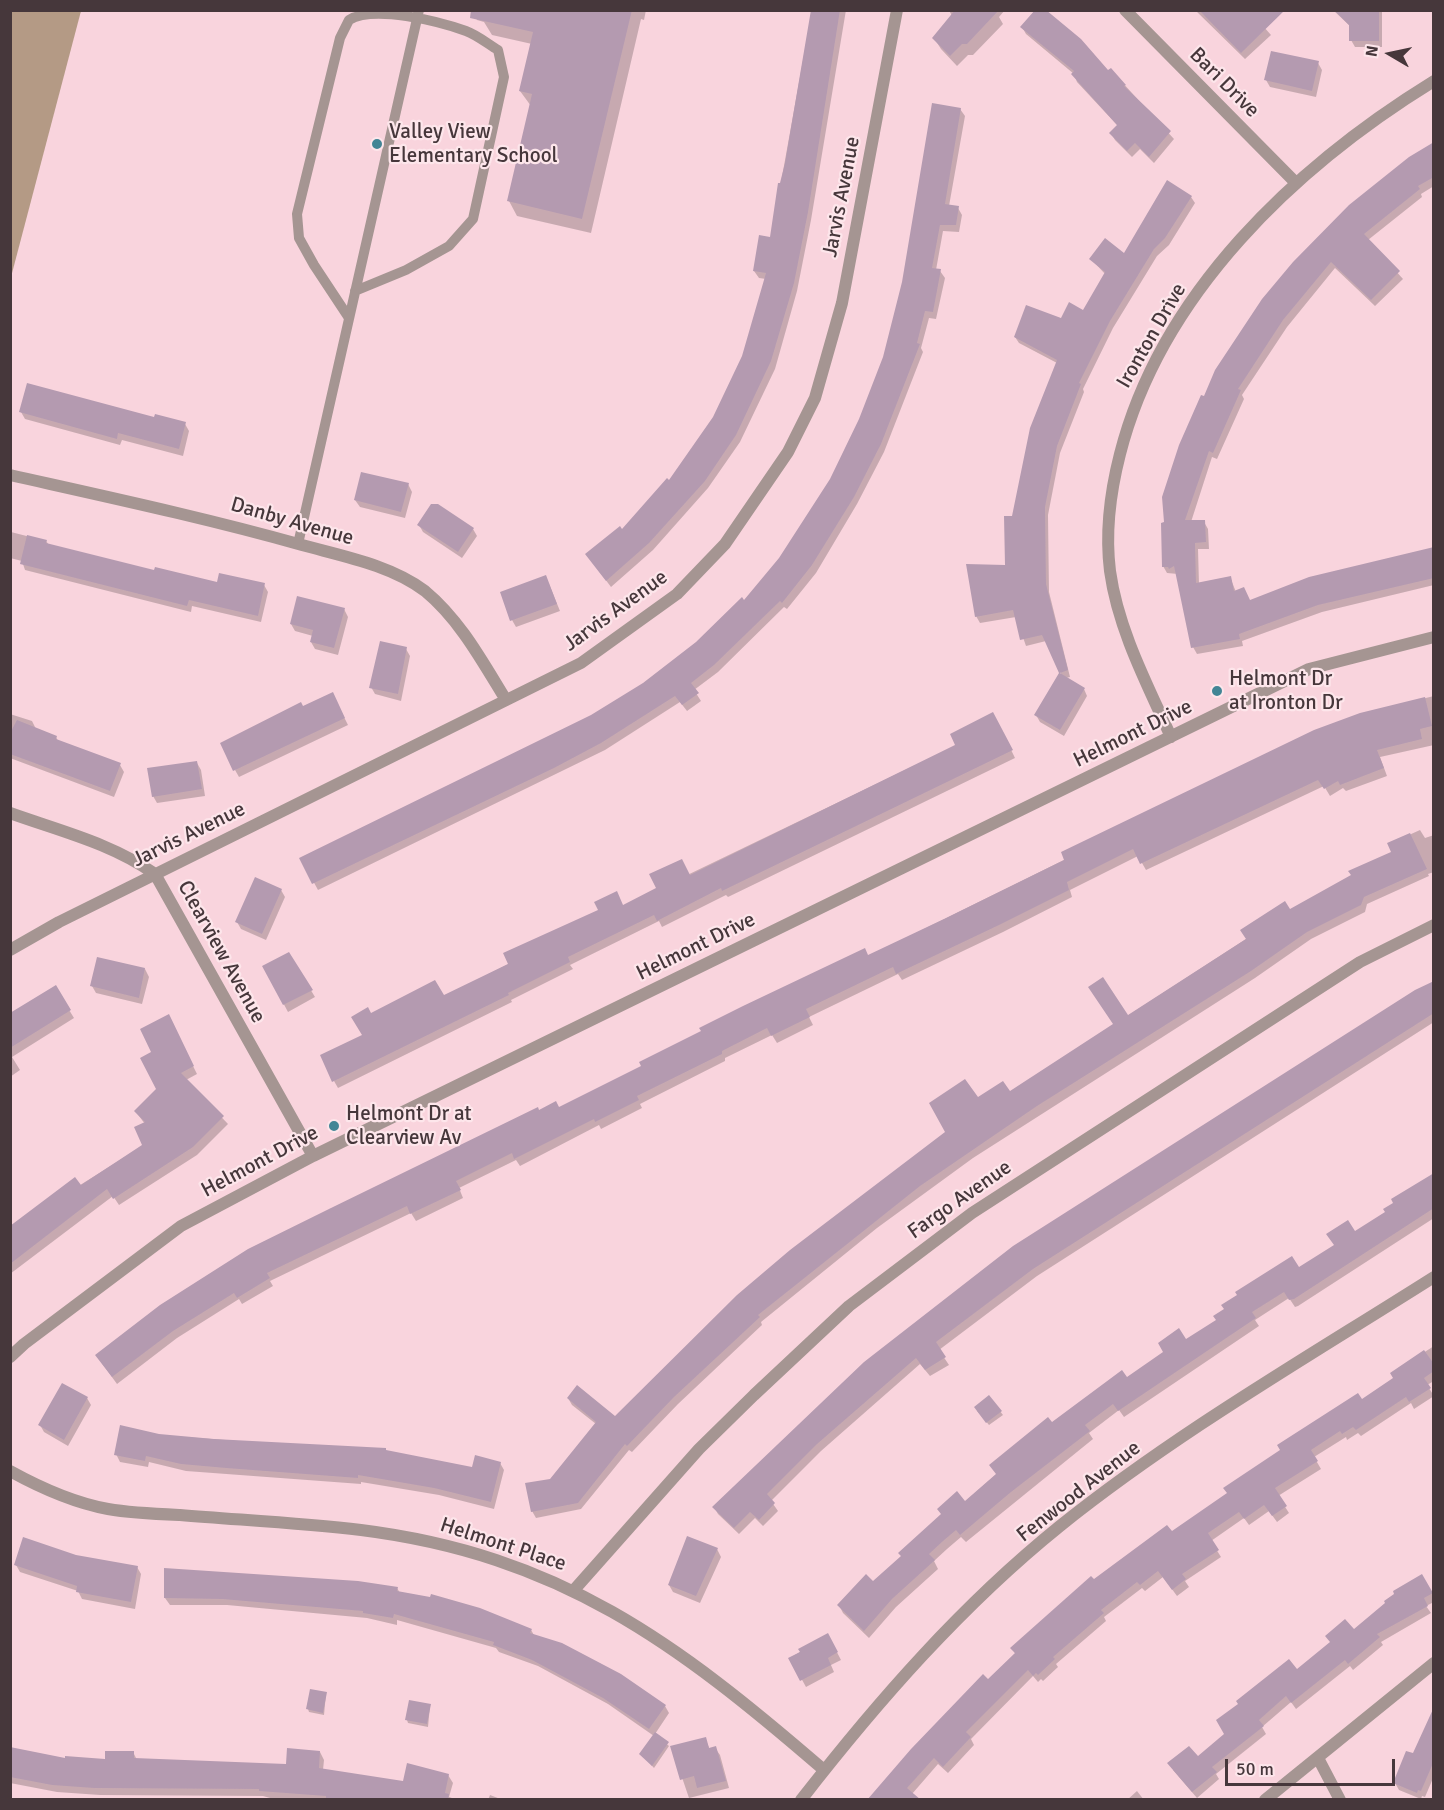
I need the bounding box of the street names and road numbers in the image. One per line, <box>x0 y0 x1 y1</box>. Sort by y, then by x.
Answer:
street label: Bari Drive <box>1184 43 1264 123</box>
street label: Jarvis Avenue <box>818 135 866 259</box>
street label: Ironton Drive <box>1112 279 1192 393</box>
street label: Danby Avenue <box>228 492 356 552</box>
street label: Jarvis Avenue <box>559 565 673 657</box>
street label: Helmont Drive <box>1070 694 1196 774</box>
street label: Jarvis Avenue <box>129 797 249 873</box>
street label: Clearview Avenue <box>171 876 271 1028</box>
street label: Helmont Drive <box>633 907 759 987</box>
street label: Helmont Drive <box>197 1121 323 1203</box>
street label: Fargo Avenue <box>903 1155 1017 1245</box>
street label: Fenwood Avenue <box>1012 1436 1146 1548</box>
street label: Helmont Place <box>437 1513 569 1577</box>

